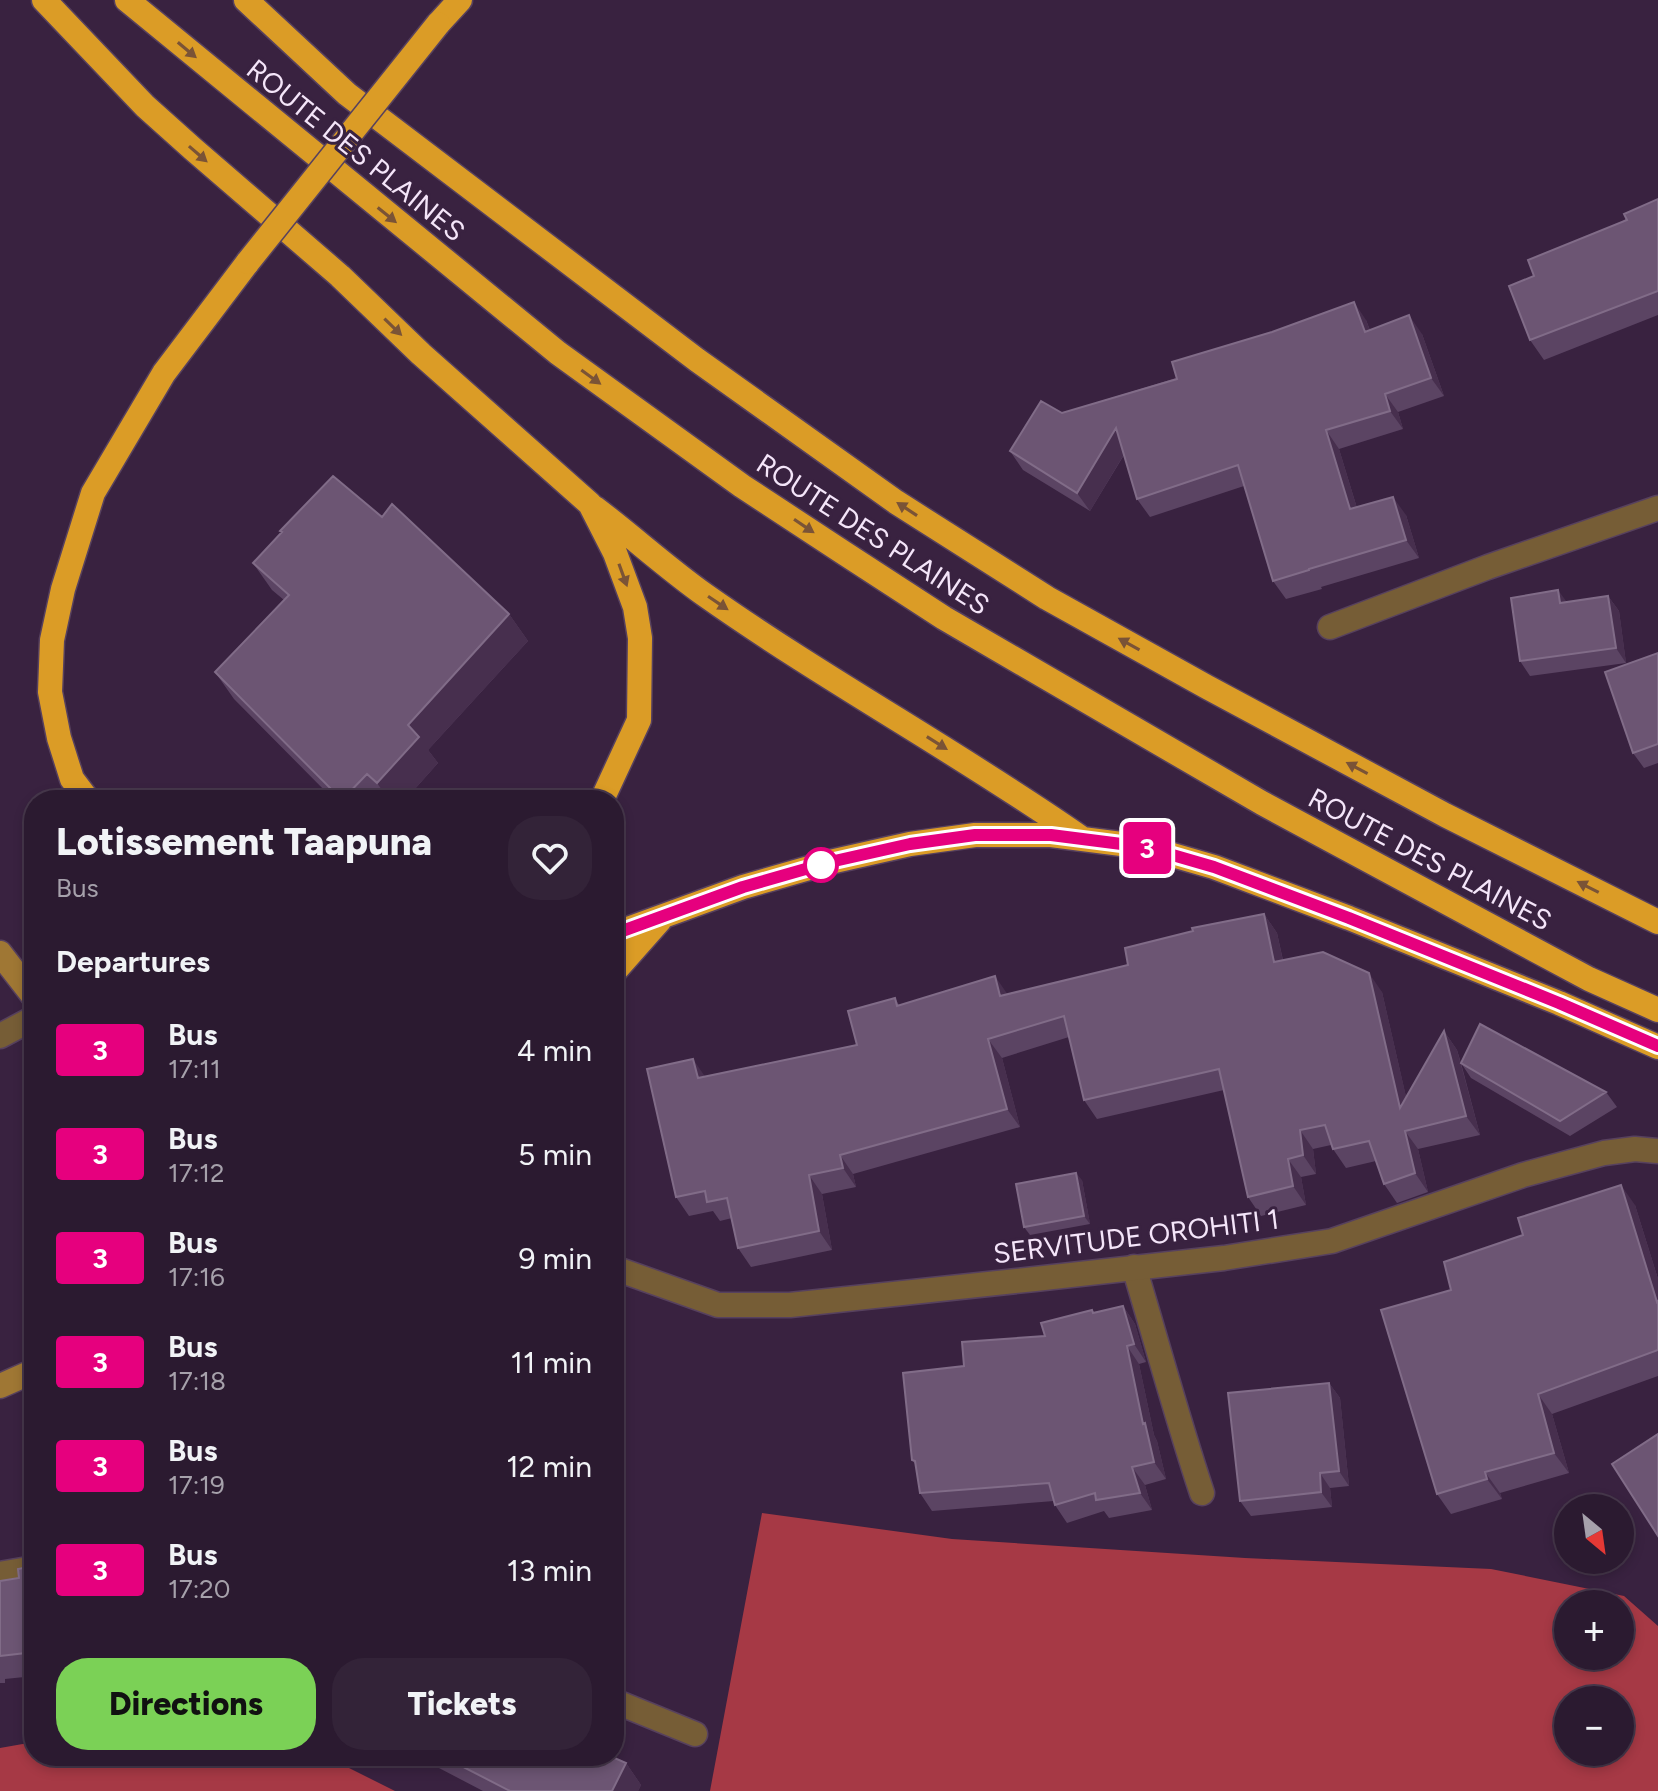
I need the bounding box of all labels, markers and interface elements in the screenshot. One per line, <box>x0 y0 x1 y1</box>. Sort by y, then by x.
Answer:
one-way arrow <box>177 41 197 58</box>
street label: ROUTE DES PLAINES <box>240 52 472 248</box>
one-way arrow <box>188 145 208 162</box>
one-way arrow <box>377 206 397 223</box>
one-way arrow <box>383 317 402 335</box>
one-way arrow <box>580 369 602 385</box>
street label: ROUTE DES PLAINES <box>750 446 996 622</box>
one-way arrow <box>896 502 918 516</box>
one-way arrow <box>793 519 814 534</box>
one-way arrow <box>617 563 630 587</box>
one-way arrow <box>707 596 728 611</box>
one-way arrow <box>1118 637 1140 651</box>
one-way arrow <box>926 735 948 749</box>
one-way arrow <box>1346 761 1368 775</box>
street label: ROUTE DES PLAINES <box>1303 781 1557 937</box>
button: heart <box>508 816 592 900</box>
text: Lotissement Taapuna <box>56 819 432 865</box>
line badge: 3 <box>1121 822 1173 874</box>
text: 3 <box>1139 831 1155 865</box>
unlabelled marker <box>804 848 838 882</box>
text: Bus <box>56 872 99 904</box>
one-way arrow <box>1577 880 1600 894</box>
text: Departures <box>56 943 210 980</box>
text: Bus <box>168 1016 217 1053</box>
text: 4 min <box>517 1032 592 1069</box>
text: 3 <box>92 1033 108 1067</box>
text: 17:11 <box>168 1053 221 1085</box>
text: Bus <box>168 1120 217 1157</box>
text: 5 min <box>518 1136 592 1173</box>
text: 3 <box>92 1137 108 1171</box>
text: 17:12 <box>168 1157 225 1189</box>
street label: SERVITUDE OROHITI 1 <box>991 1202 1281 1270</box>
text: Bus <box>168 1224 217 1261</box>
text: 9 min <box>518 1240 592 1277</box>
text: 3 <box>92 1241 108 1275</box>
text: 17:16 <box>168 1261 225 1293</box>
text: Bus <box>168 1328 217 1365</box>
text: 11 min <box>511 1344 592 1381</box>
text: 3 <box>92 1345 108 1379</box>
text: 17:18 <box>168 1365 226 1397</box>
text: Bus <box>168 1432 217 1469</box>
text: 12 min <box>506 1448 592 1485</box>
text: 3 <box>92 1449 108 1483</box>
text: 17:19 <box>168 1469 225 1501</box>
north arrow <box>1554 1494 1634 1574</box>
map controls <box>1554 1494 1634 1766</box>
text: Bus <box>168 1536 217 1573</box>
text: 13 min <box>507 1552 592 1589</box>
text: 3 <box>92 1553 108 1587</box>
text: 17:20 <box>168 1573 230 1605</box>
button: + <box>1554 1590 1634 1670</box>
button: Directions <box>56 1658 316 1750</box>
button: Tickets <box>332 1658 592 1750</box>
button: − <box>1554 1686 1634 1766</box>

